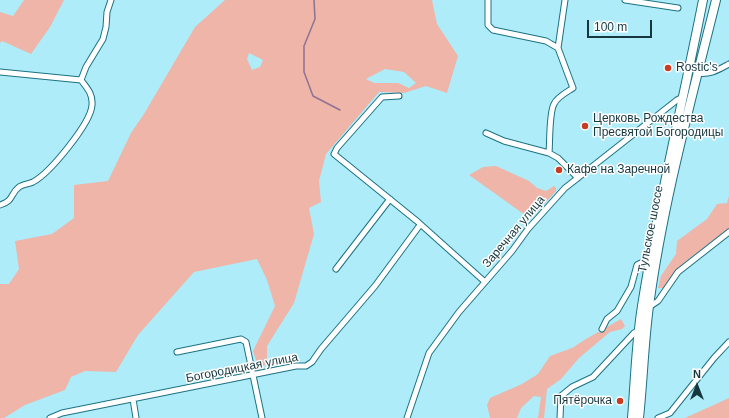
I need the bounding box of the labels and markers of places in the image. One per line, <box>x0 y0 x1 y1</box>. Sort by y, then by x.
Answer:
place label: Rostic's <box>676 61 718 75</box>
marker: Rostic's <box>663 63 673 73</box>
place label: Церковь Рождества Пресвятой Богородицы <box>593 112 723 140</box>
marker: Церковь Рождества Пресвятой Богородицы <box>580 121 590 131</box>
place label: Кафе на Заречной <box>567 163 670 177</box>
marker: Кафе на Заречной <box>554 165 564 175</box>
place label: Пятёрочка <box>553 394 612 408</box>
marker: Пятёрочка <box>615 396 625 406</box>

